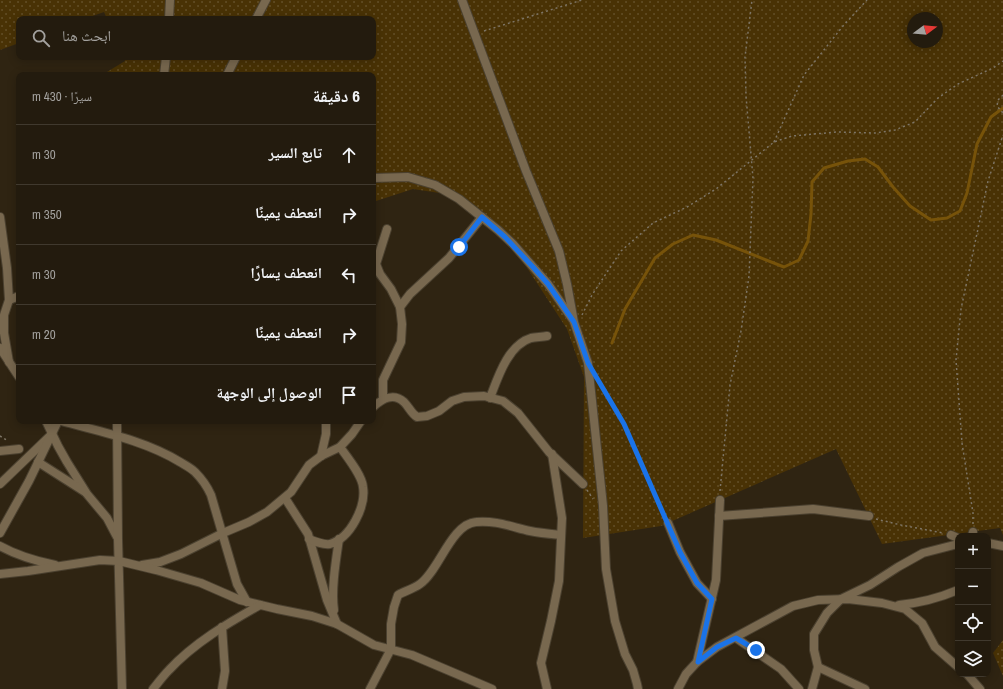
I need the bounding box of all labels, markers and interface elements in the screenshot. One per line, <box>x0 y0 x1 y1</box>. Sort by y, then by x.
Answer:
north arrow <box>907 12 943 48</box>
search box <box>16 16 376 60</box>
text: ابحث هنا <box>62 25 111 46</box>
icon: search <box>30 27 52 49</box>
text: 6 دقيقة <box>313 84 360 107</box>
text: سيرًا · 430 m <box>32 88 92 105</box>
text: تابع السير <box>269 142 322 163</box>
icon: ahead <box>338 144 360 166</box>
text: 30 m <box>32 146 56 163</box>
text: انعطف يمينًا <box>255 202 322 223</box>
icon: right <box>338 204 360 226</box>
text: 350 m <box>32 206 62 223</box>
route start <box>450 238 468 256</box>
text: انعطف يسارًا <box>251 262 322 283</box>
icon: left <box>338 264 360 286</box>
text: 30 m <box>32 266 56 283</box>
text: انعطف يمينًا <box>255 322 322 343</box>
icon: right <box>338 324 360 346</box>
text: 20 m <box>32 326 56 343</box>
text: الوصول إلى الوجهة <box>217 382 322 403</box>
icon: arrive <box>338 384 360 406</box>
map controls <box>955 533 991 677</box>
button: + <box>955 533 991 569</box>
button: − <box>955 569 991 605</box>
button: locate <box>955 605 991 641</box>
route end <box>747 641 765 659</box>
button: layers <box>955 641 991 677</box>

